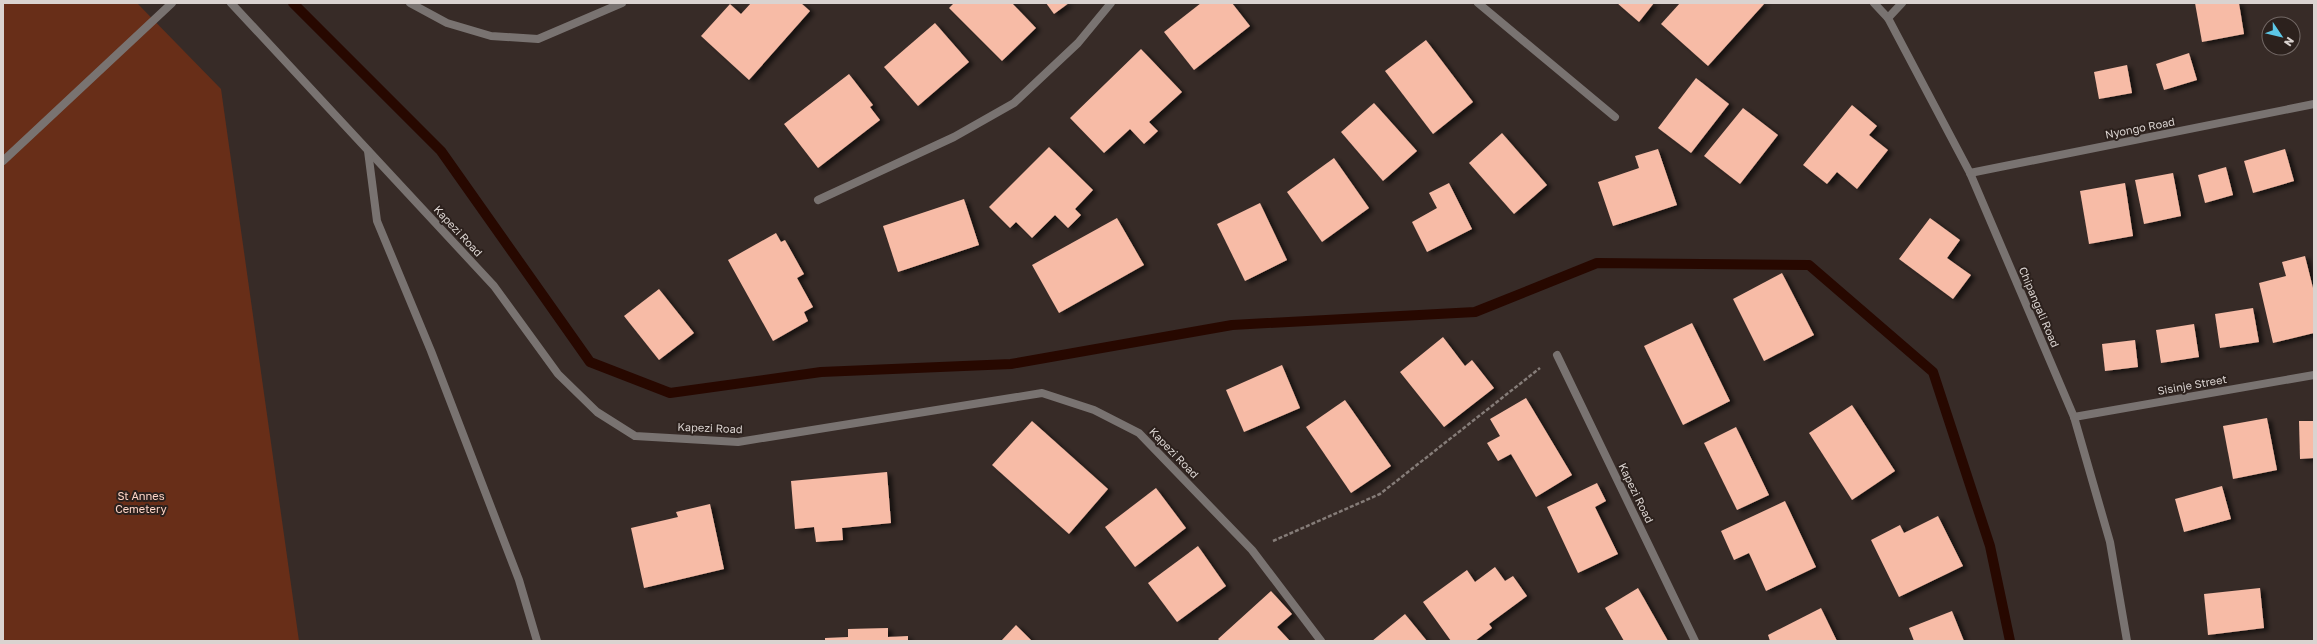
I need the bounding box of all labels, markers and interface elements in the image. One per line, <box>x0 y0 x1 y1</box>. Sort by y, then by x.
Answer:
north arrow <box>2261 16 2301 56</box>
text: N <box>2282 35 2297 49</box>
street label: Nyongo Road <box>2104 114 2176 141</box>
street label: Kapezi Road <box>431 202 485 259</box>
street label: Chipangali Road <box>2017 265 2062 349</box>
street label: Sisinje Street <box>2156 372 2228 397</box>
street label: Kapezi Road <box>677 420 743 435</box>
street label: Kapezi Road <box>1147 425 1202 481</box>
street label: Kapezi Road <box>1616 461 1657 525</box>
park label: St Annes Cemetery <box>115 489 167 515</box>

